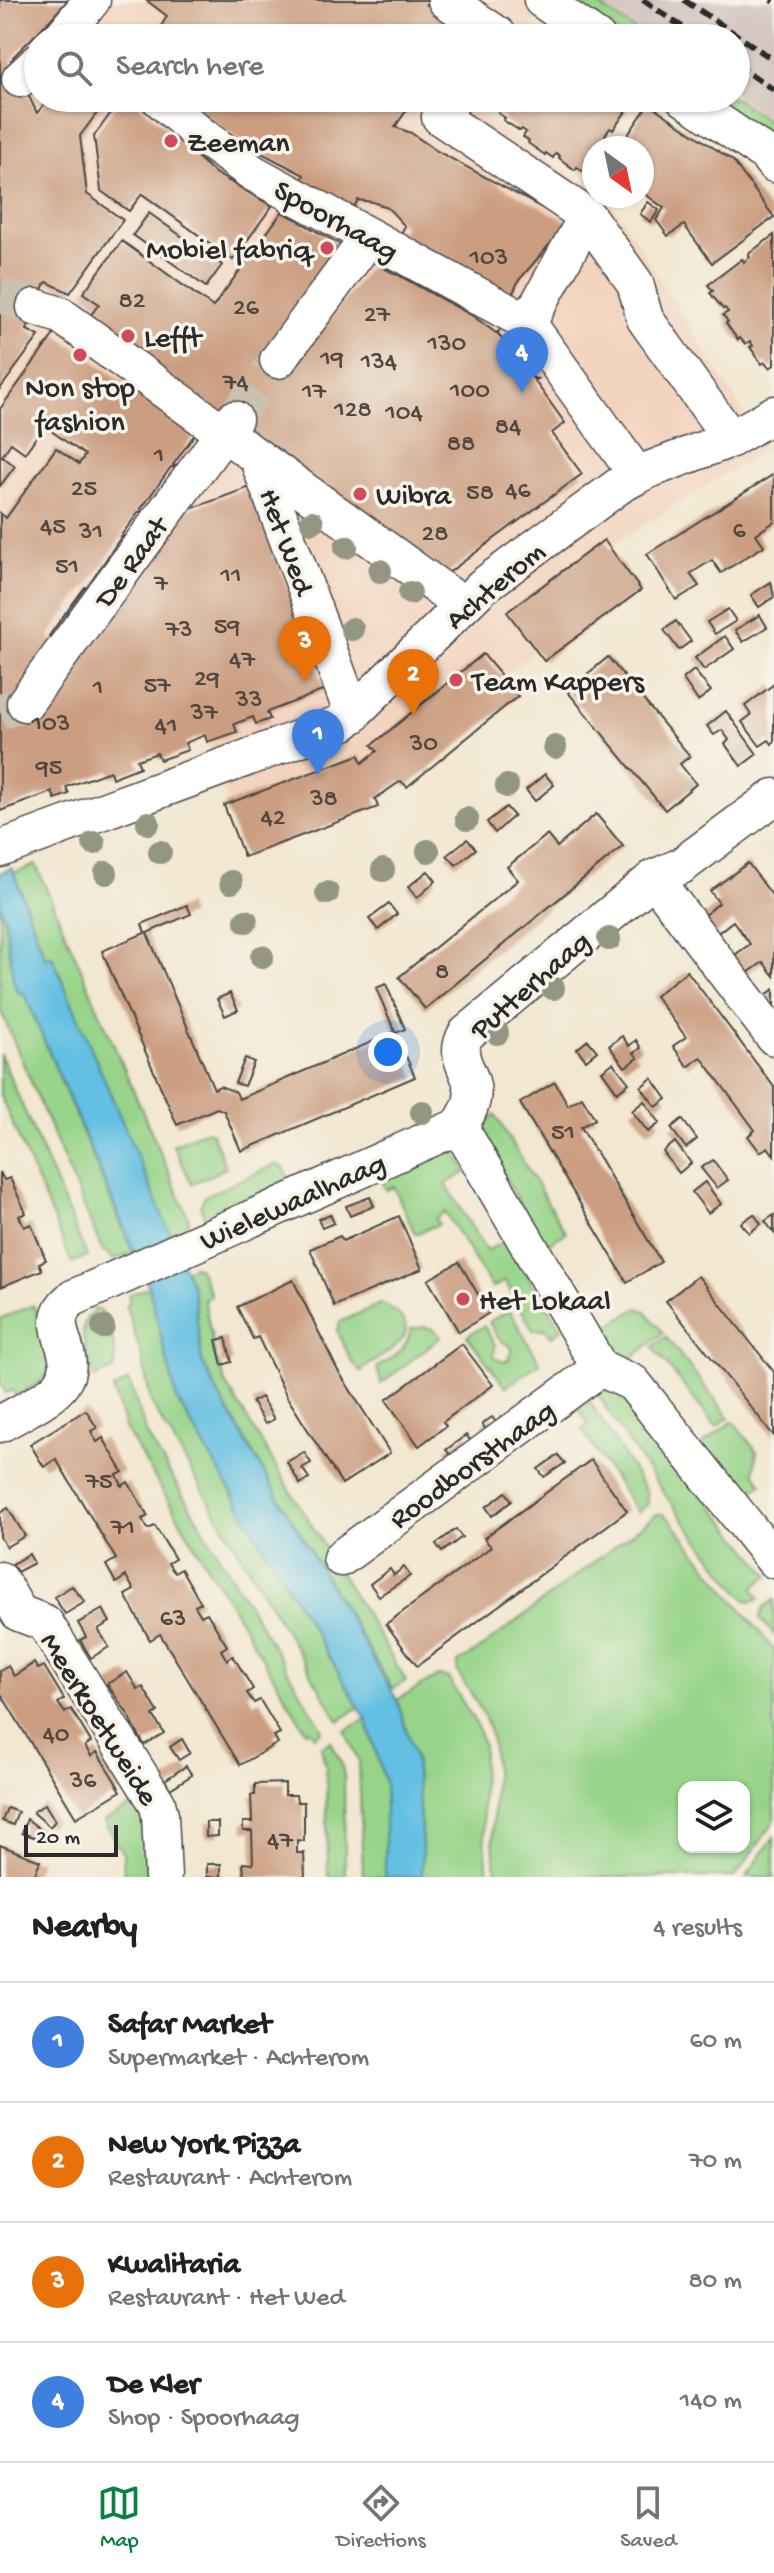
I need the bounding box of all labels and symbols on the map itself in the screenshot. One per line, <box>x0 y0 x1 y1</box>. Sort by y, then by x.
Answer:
place label: Zeeman <box>187 128 290 163</box>
marker: Zeeman <box>162 132 180 150</box>
north arrow <box>582 136 654 208</box>
street label: Spoorhaag <box>266 174 403 271</box>
place label: Mobiel fabriq <box>146 235 315 270</box>
marker: Mobiel fabriq <box>318 239 336 257</box>
house number: 103 <box>469 244 508 275</box>
house number: 82 <box>119 287 146 318</box>
house number: 26 <box>233 294 260 325</box>
house number: 27 <box>364 301 392 332</box>
place label: Lefft <box>144 323 204 358</box>
marker: Lefft <box>119 327 137 345</box>
pin: 4 <box>496 327 548 393</box>
house number: 130 <box>427 330 467 361</box>
house number: 19 <box>319 345 344 376</box>
marker: Non stop fashion <box>71 346 89 364</box>
house number: 134 <box>360 348 397 379</box>
house number: 74 <box>222 369 249 400</box>
place label: Non stop fashion <box>25 373 135 442</box>
house number: 100 <box>449 377 490 408</box>
house number: 17 <box>301 378 327 409</box>
house number: 128 <box>333 396 372 427</box>
house number: 104 <box>384 399 423 430</box>
house number: 84 <box>495 413 521 444</box>
house number: 88 <box>447 430 475 461</box>
house number: 1 <box>153 442 164 473</box>
house number: 25 <box>71 475 97 506</box>
house number: 46 <box>505 477 532 508</box>
house number: 58 <box>466 479 494 510</box>
place label: Wibra <box>376 481 452 516</box>
street label: Het Wed <box>248 485 320 603</box>
marker: Wibra <box>351 485 369 503</box>
street label: De Raat <box>88 509 180 617</box>
house number: 45 <box>40 513 66 544</box>
house number: 6 <box>732 517 746 548</box>
house number: 31 <box>78 518 103 549</box>
house number: 28 <box>422 520 449 551</box>
street label: Achterom <box>440 536 554 639</box>
house number: 51 <box>55 553 79 584</box>
house number: 11 <box>220 562 242 593</box>
house number: 7 <box>153 570 169 601</box>
house number: 59 <box>214 613 240 644</box>
house number: 73 <box>164 616 193 647</box>
pin: 3 <box>279 616 331 682</box>
house number: 47 <box>229 646 256 677</box>
pin: 2 <box>387 649 439 715</box>
house number: 29 <box>194 665 220 696</box>
place label: Team Kappers <box>470 667 645 702</box>
marker: Team Kappers <box>447 671 465 689</box>
house number: 57 <box>143 672 172 703</box>
house number: 1 <box>92 674 103 705</box>
house number: 33 <box>235 686 263 717</box>
house number: 37 <box>189 699 219 730</box>
pin: 1 <box>292 709 344 775</box>
house number: 103 <box>31 710 70 741</box>
house number: 41 <box>155 712 177 743</box>
house number: 30 <box>409 730 438 761</box>
house number: 95 <box>35 754 62 785</box>
house number: 38 <box>309 785 338 816</box>
house number: 42 <box>260 804 286 835</box>
street label: Putterhaag <box>464 926 599 1050</box>
house number: 8 <box>435 958 449 989</box>
your location <box>368 1032 408 1072</box>
house number: 51 <box>551 1119 575 1150</box>
street label: Wielewaalhaag <box>196 1148 392 1261</box>
place label: Het Lokaal <box>479 1286 611 1321</box>
marker: Het Lokaal <box>454 1290 472 1308</box>
street label: Roodborsthaag <box>384 1395 563 1538</box>
house number: 75 <box>84 1468 113 1499</box>
house number: 71 <box>110 1514 135 1545</box>
house number: 63 <box>160 1605 186 1636</box>
street label: Meerkoetweide <box>30 1627 165 1814</box>
house number: 40 <box>42 1721 70 1752</box>
house number: 36 <box>69 1767 97 1798</box>
scale bar <box>24 1821 118 1857</box>
house number: 47 <box>267 1827 294 1858</box>

